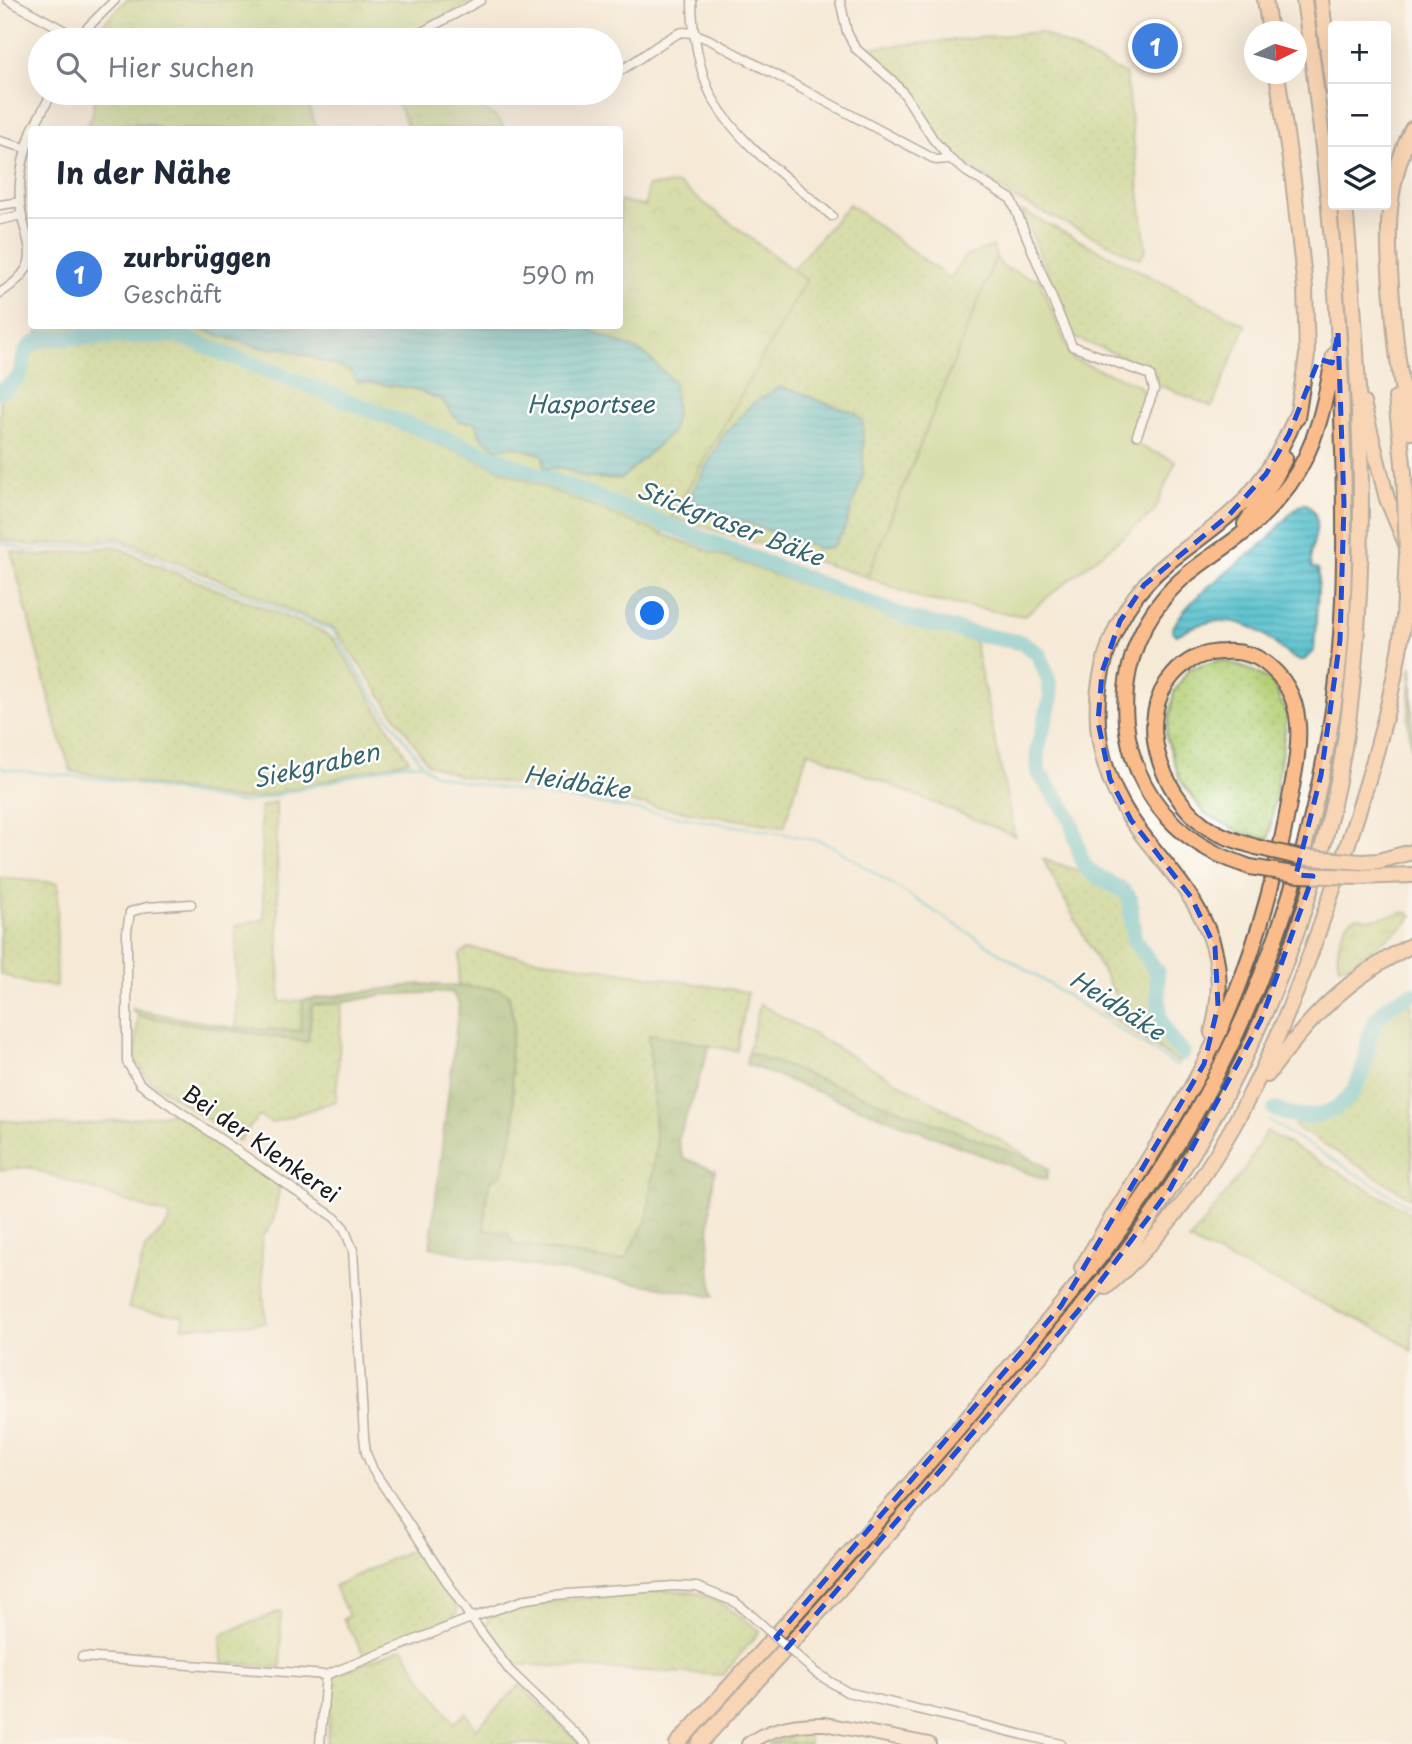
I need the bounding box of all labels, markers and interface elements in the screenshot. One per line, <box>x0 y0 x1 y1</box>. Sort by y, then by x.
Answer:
pin: 1 <box>1132 20 1178 72</box>
north arrow <box>1244 21 1307 84</box>
map controls <box>1328 21 1391 210</box>
button: + <box>1328 21 1391 84</box>
search box <box>28 28 623 105</box>
text: Hier suchen <box>108 47 255 86</box>
icon: search <box>52 48 90 86</box>
button: − <box>1328 84 1391 147</box>
button: layers <box>1328 147 1391 210</box>
text: In der Nähe <box>56 149 231 194</box>
text: zurbrüggen <box>123 237 271 276</box>
text: 1 <box>74 257 85 292</box>
text: 590 m <box>521 257 595 292</box>
text: Geschäft <box>123 276 222 311</box>
water label: Hasportsee <box>527 385 655 421</box>
water label: Stickgraser Bäke <box>632 470 830 575</box>
your location <box>635 596 669 630</box>
water label: Siekgraben <box>249 732 383 796</box>
water label: Heidbäke <box>522 755 634 807</box>
water label: Heidbäke <box>1064 960 1174 1049</box>
street label: Bei der Klenkerei <box>176 1075 348 1210</box>

